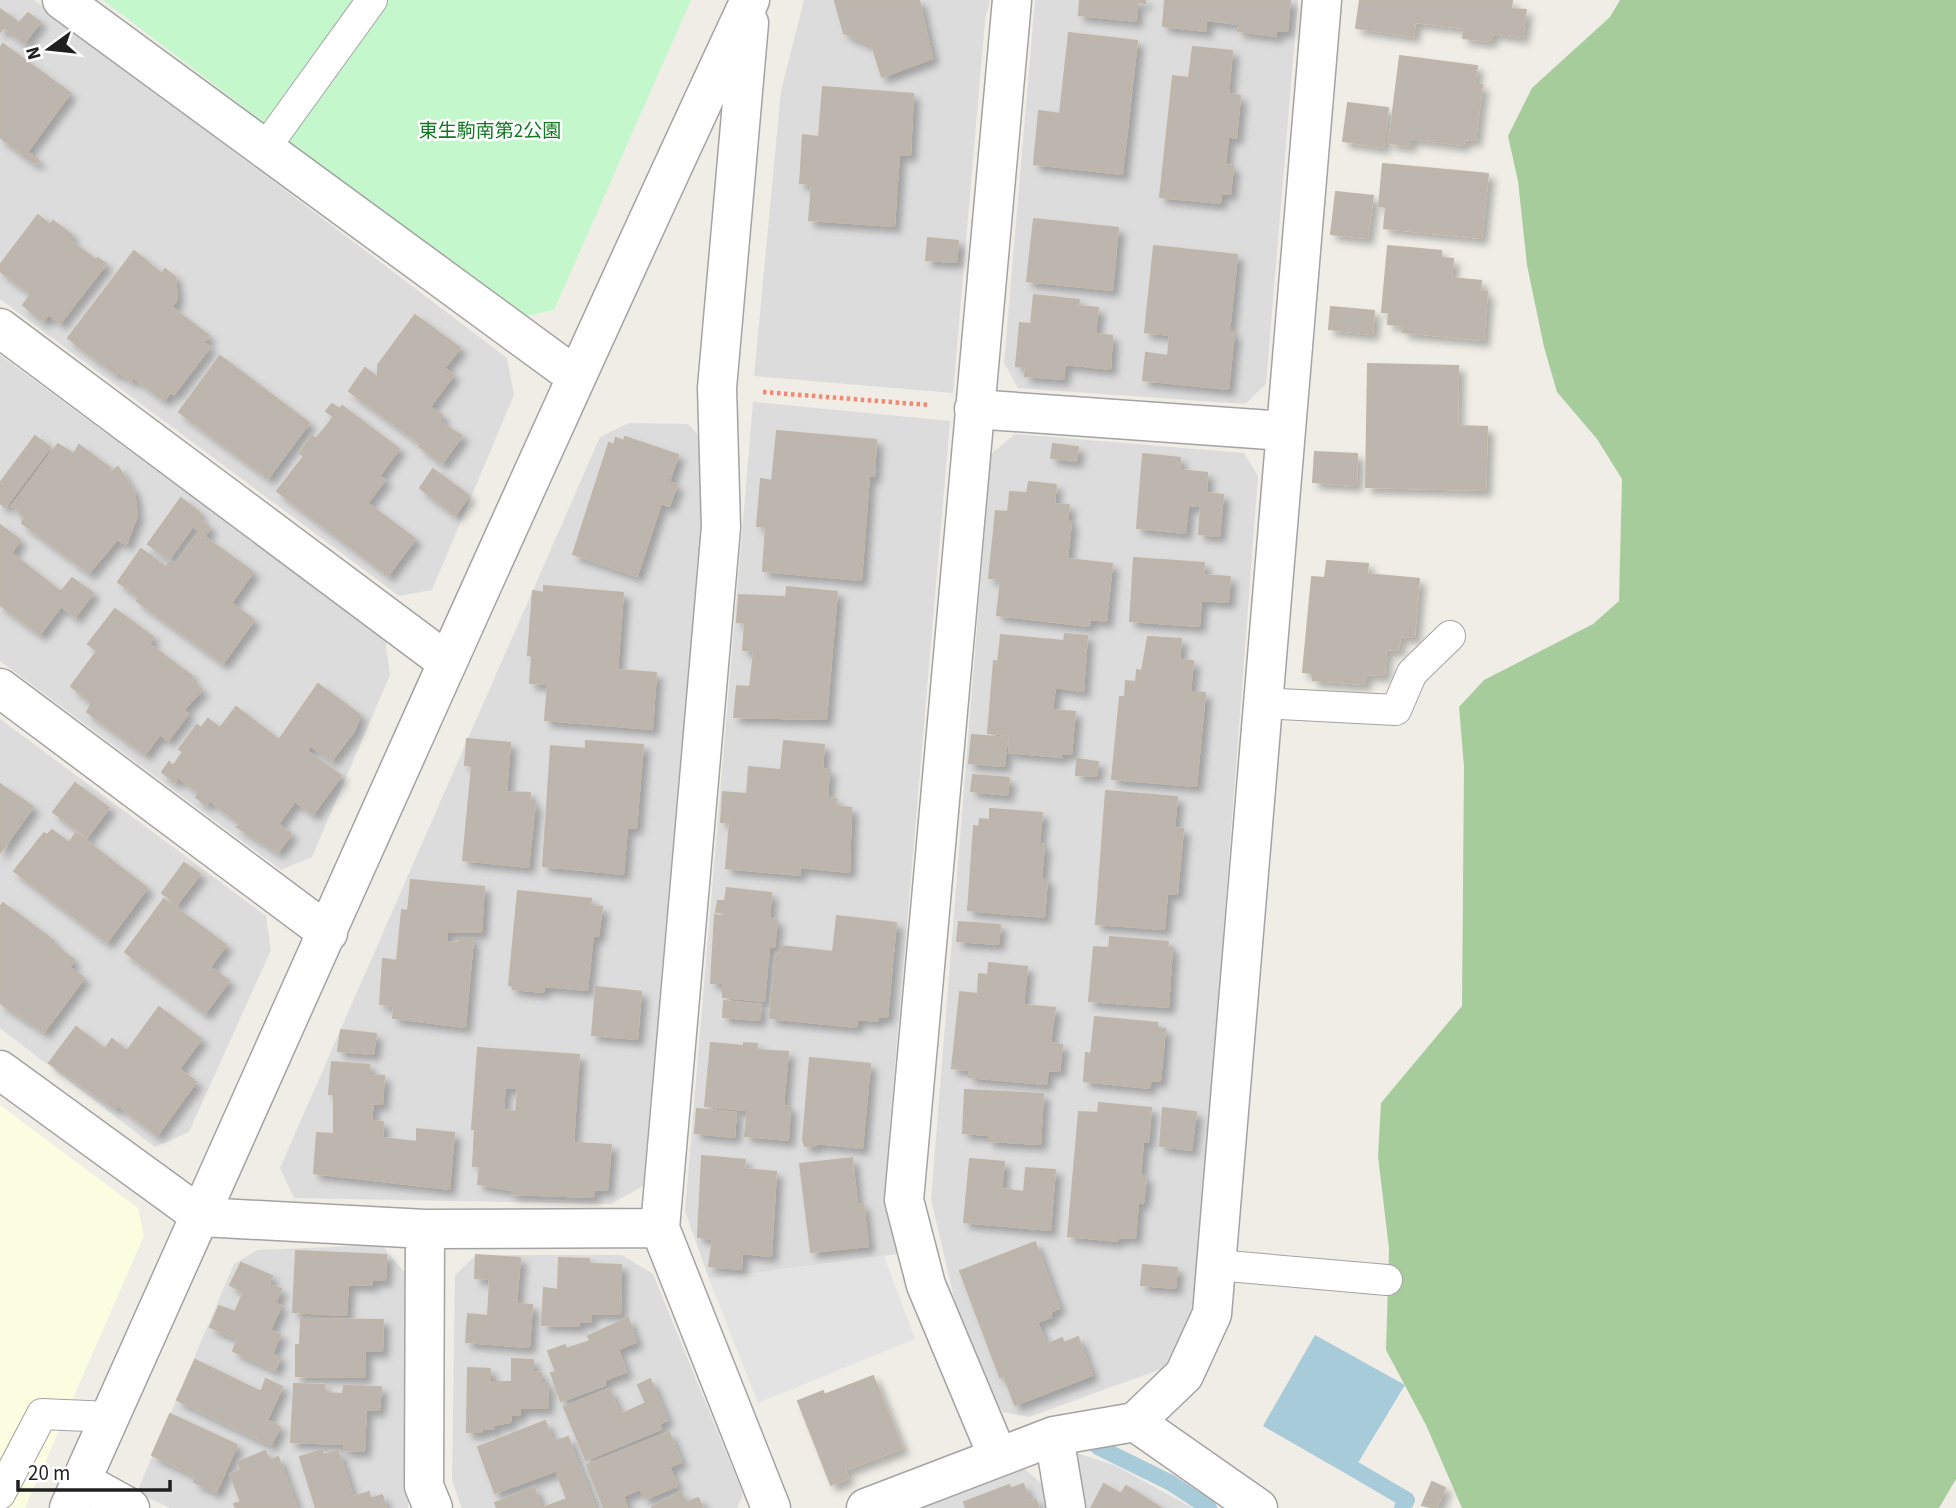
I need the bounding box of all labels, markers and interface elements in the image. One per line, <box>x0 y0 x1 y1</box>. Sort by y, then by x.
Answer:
north arrow <box>14 14 84 84</box>
text: N <box>19 43 49 63</box>
park label: 東生駒南第2公園 <box>419 118 561 145</box>
scale bar <box>18 1448 170 1492</box>
text: 20 m <box>28 1458 70 1488</box>

